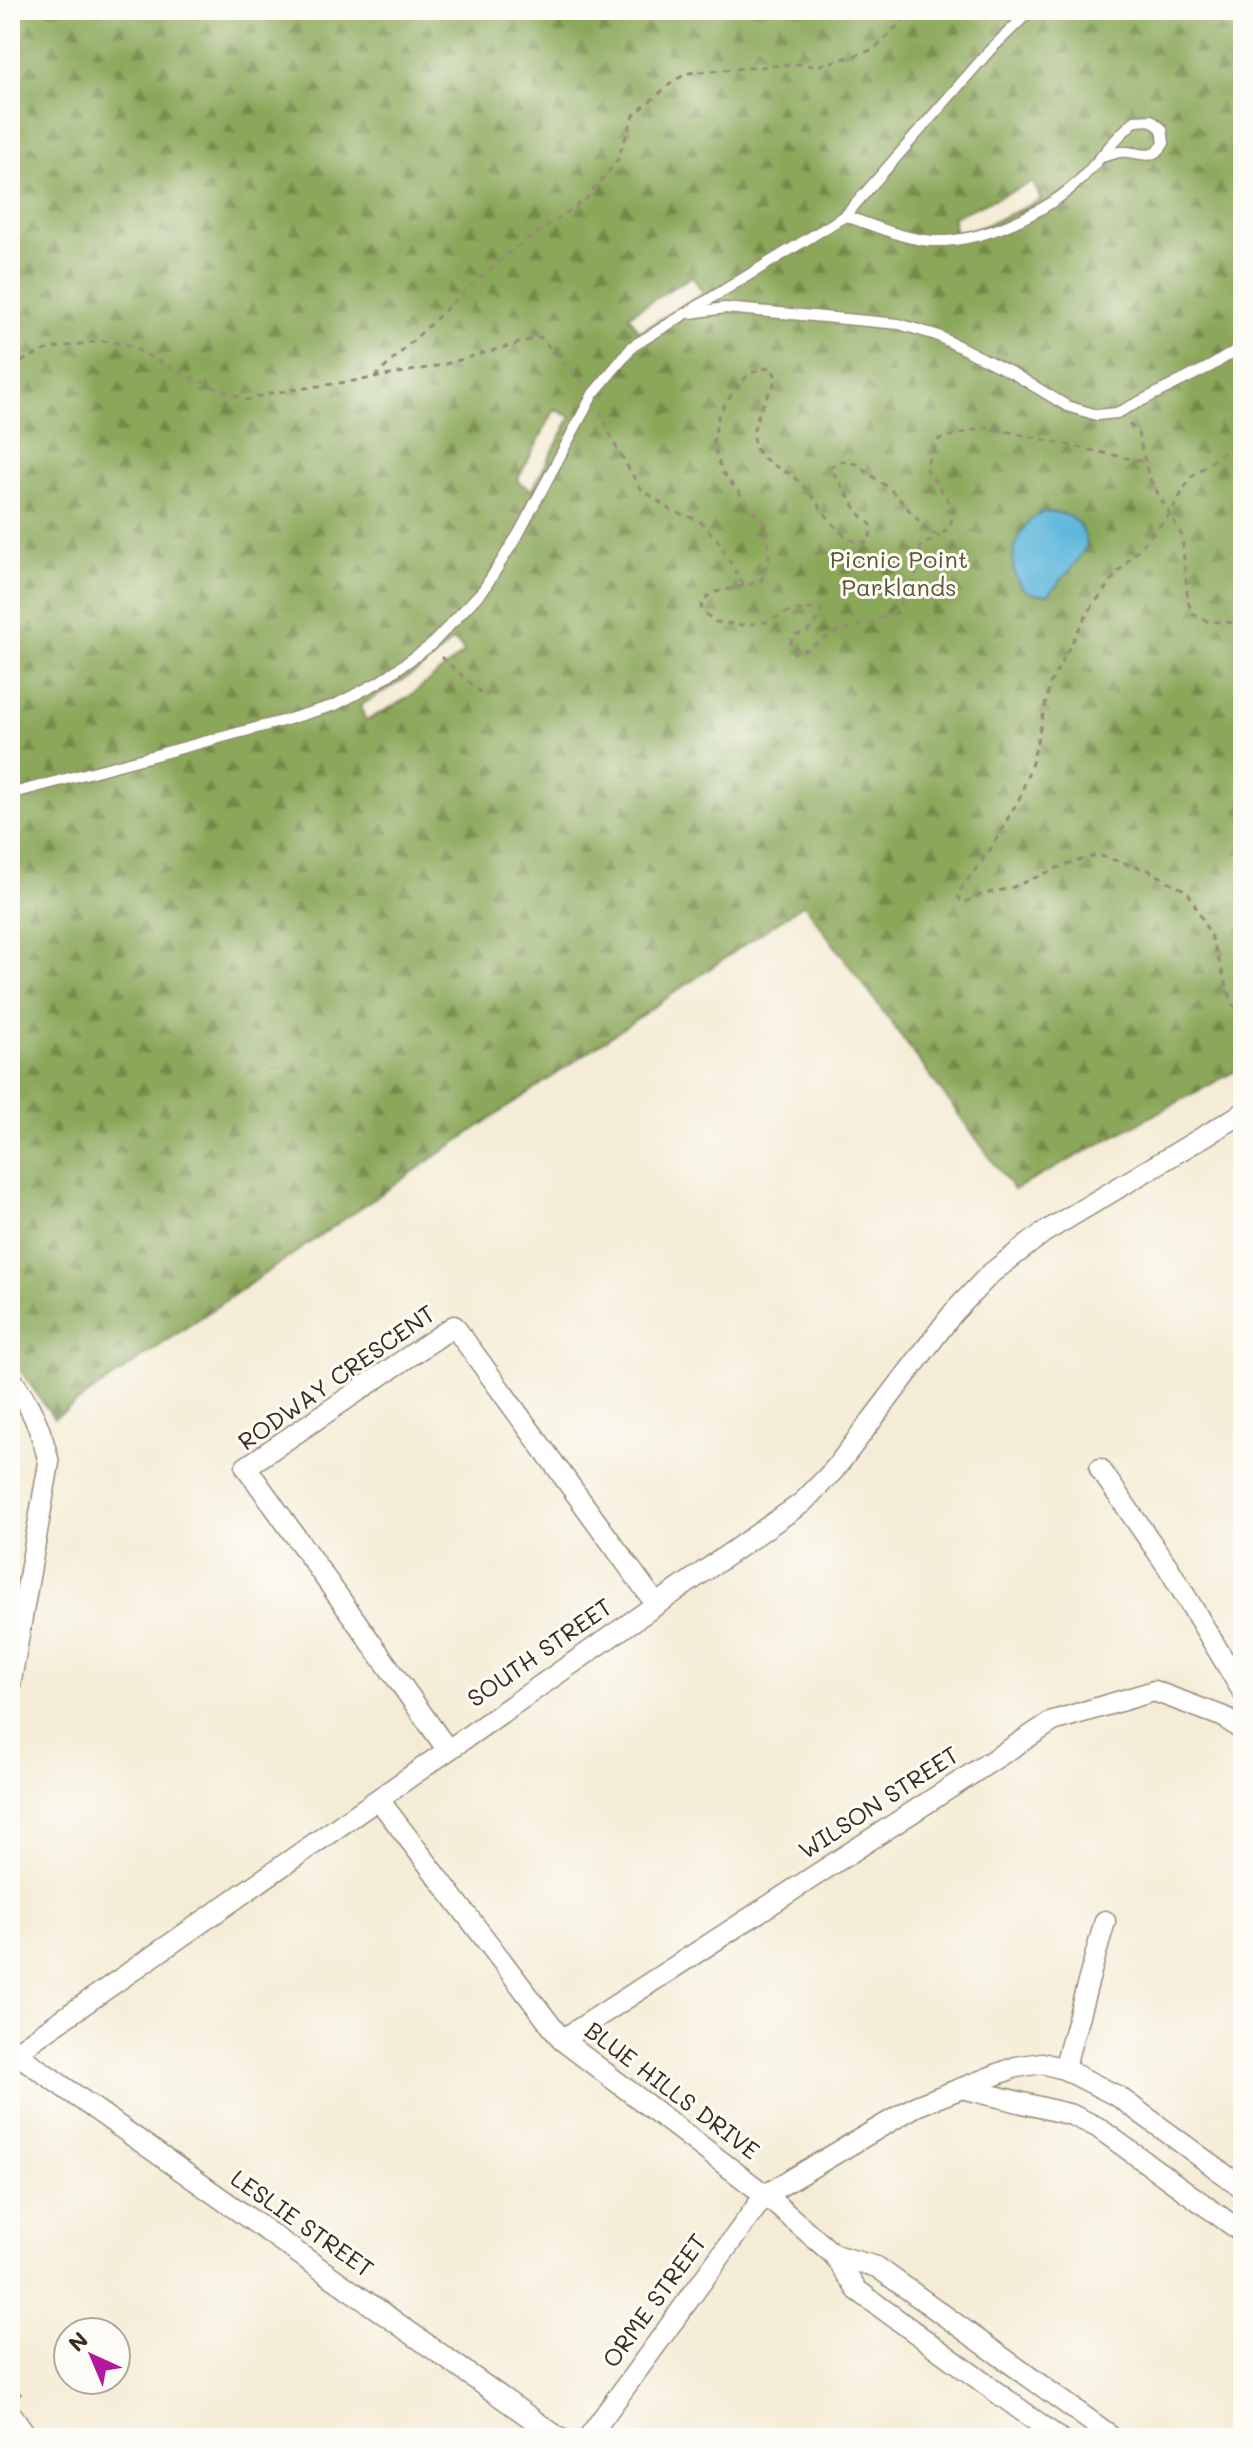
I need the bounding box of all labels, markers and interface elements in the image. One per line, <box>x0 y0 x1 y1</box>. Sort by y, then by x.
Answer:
park label: Picnic Point Parklands <box>830 543 968 602</box>
street label: RODWAY CRESCENT <box>232 1297 441 1456</box>
street label: SOUTH STREET <box>461 1590 618 1713</box>
street label: WILSON STREET <box>792 1738 964 1865</box>
street label: BLUE HILLS DRIVE <box>579 2014 766 2166</box>
street label: LESLIE STREET <box>225 2162 380 2284</box>
street label: ORME STREET <box>595 2227 713 2373</box>
north arrow <box>52 2316 132 2396</box>
text: N <box>62 2325 94 2357</box>

